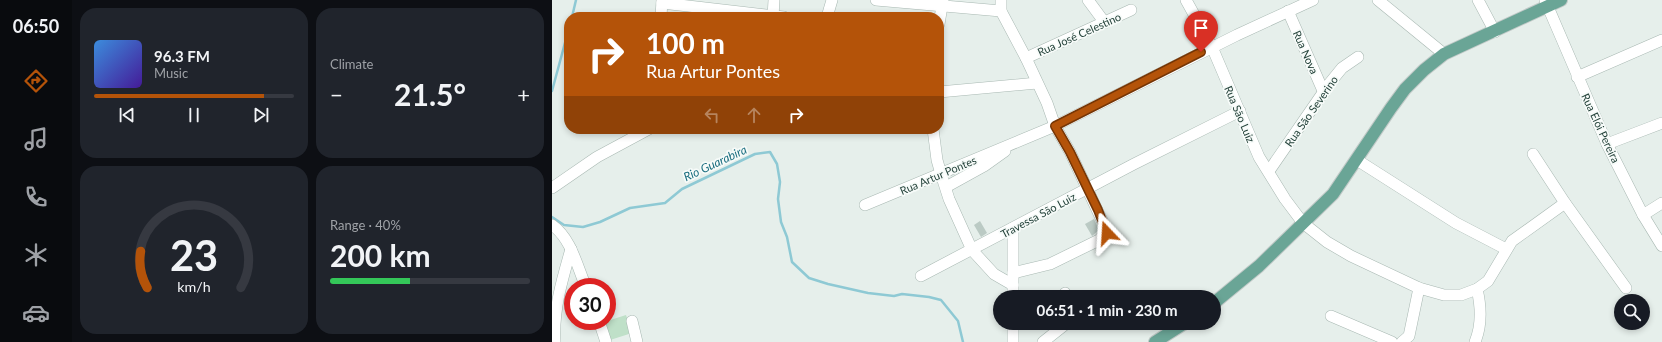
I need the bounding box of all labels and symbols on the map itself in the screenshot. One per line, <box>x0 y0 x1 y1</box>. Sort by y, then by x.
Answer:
street label: Rua José Celestino <box>1035 10 1123 58</box>
pin <box>1184 11 1218 52</box>
street label: Rua Nova <box>1291 28 1321 76</box>
street label: Rua São Severino <box>1282 73 1340 149</box>
street label: Rua São Luiz <box>1222 84 1258 144</box>
street label: Rua Elói Pereira <box>1579 91 1623 165</box>
water label: Rio Guarabira <box>681 142 749 184</box>
street label: Rua Artur Pontes <box>898 153 978 197</box>
street label: Travessa São Luiz <box>998 190 1078 240</box>
position arrow <box>1086 212 1128 254</box>
speed limit sign: 30 <box>564 278 616 330</box>

